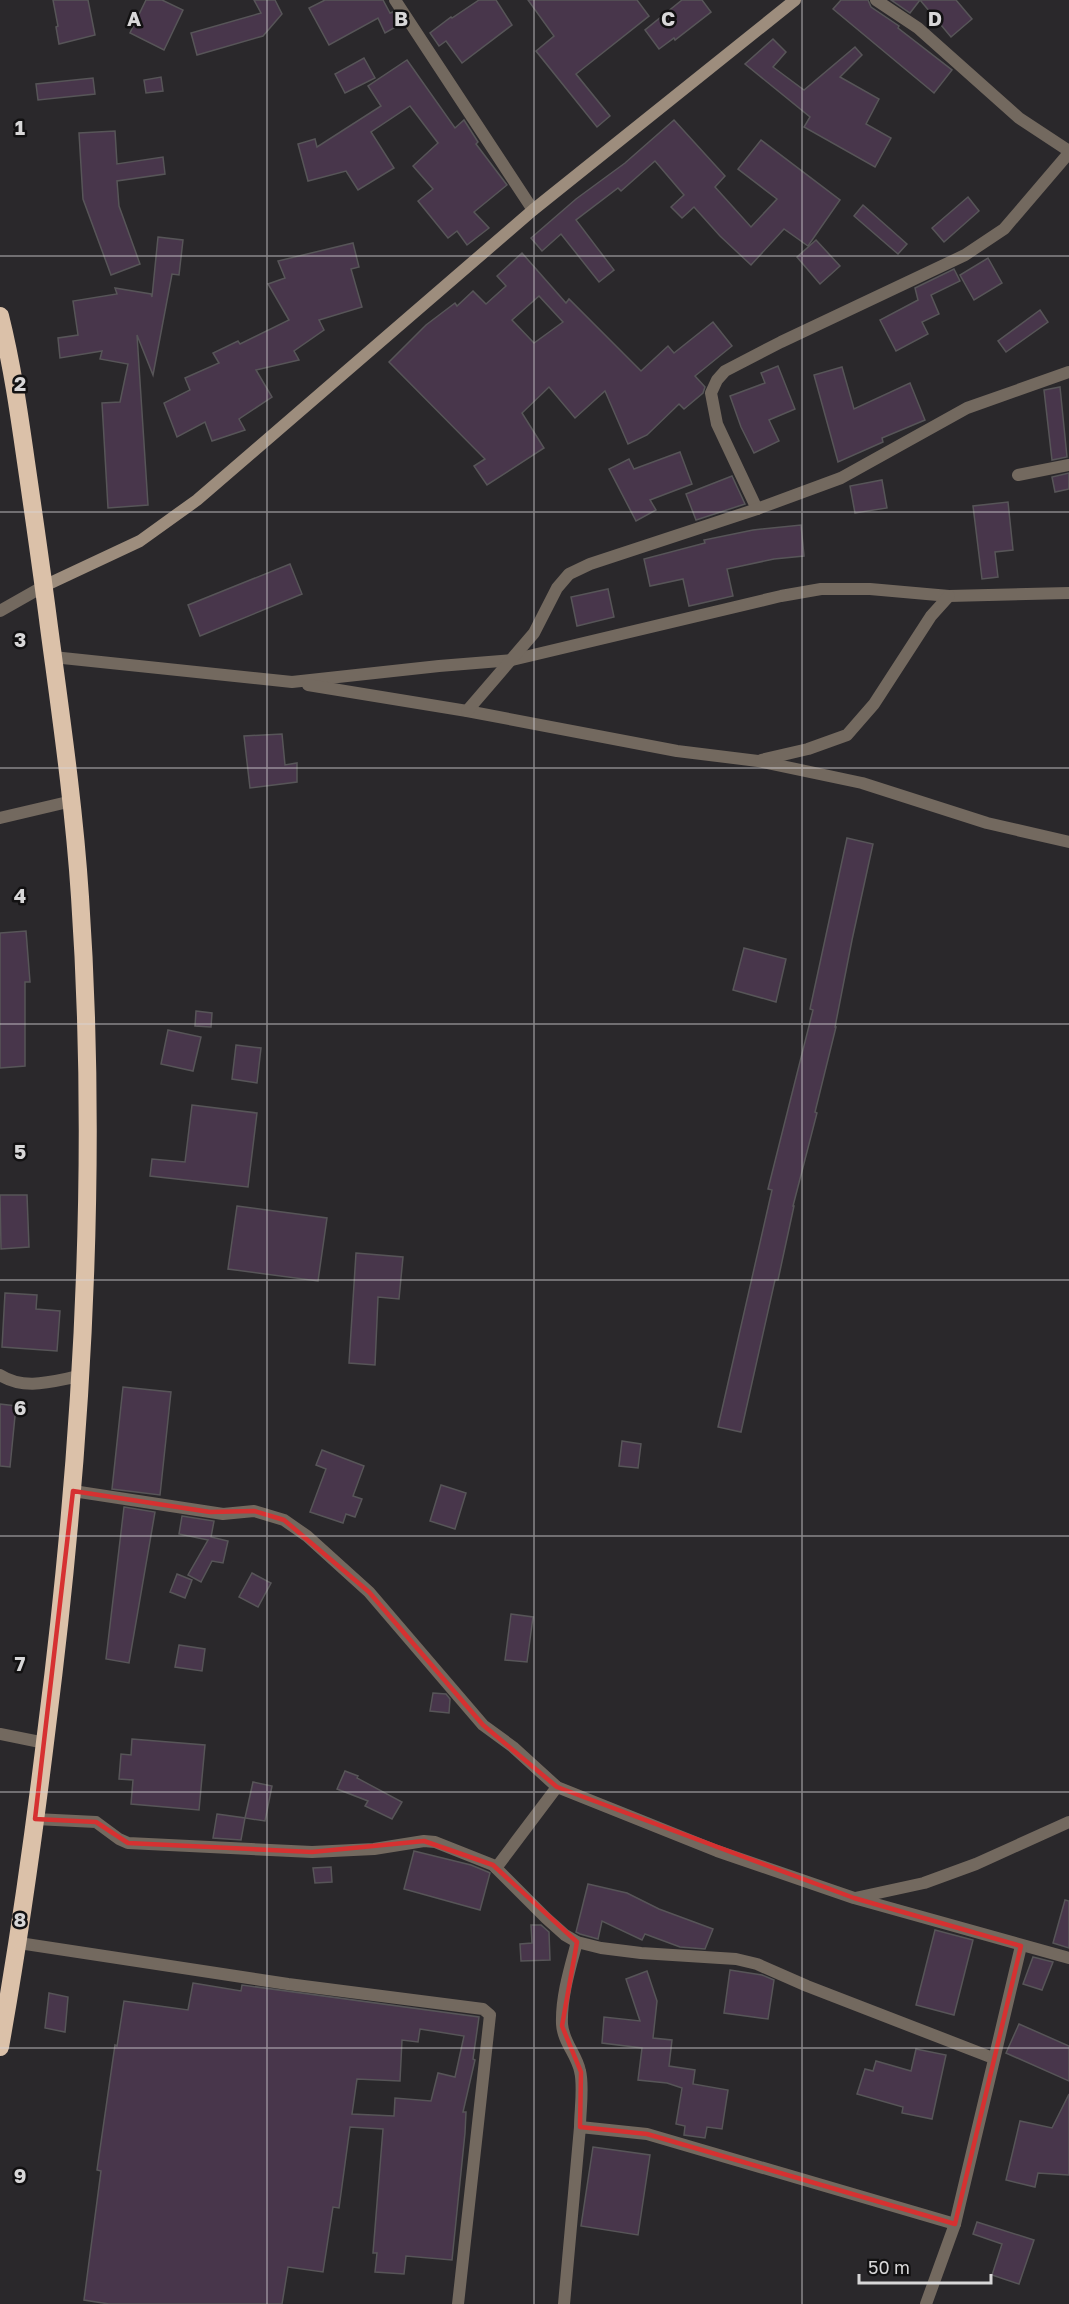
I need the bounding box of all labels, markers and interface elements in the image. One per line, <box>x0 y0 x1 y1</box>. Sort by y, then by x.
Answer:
text: A <box>127 6 141 30</box>
text: B <box>394 6 408 30</box>
text: C <box>661 6 675 30</box>
text: D <box>928 6 942 30</box>
text: 1 <box>15 115 25 139</box>
text: 2 <box>14 371 26 395</box>
text: 3 <box>14 627 26 651</box>
text: 4 <box>14 883 26 907</box>
text: 5 <box>14 1139 26 1163</box>
text: 6 <box>14 1395 26 1419</box>
text: 7 <box>15 1651 26 1675</box>
text: 8 <box>14 1907 26 1931</box>
text: 9 <box>14 2163 26 2187</box>
scale bar <box>859 2247 991 2285</box>
text: 50 m <box>868 2256 910 2278</box>

